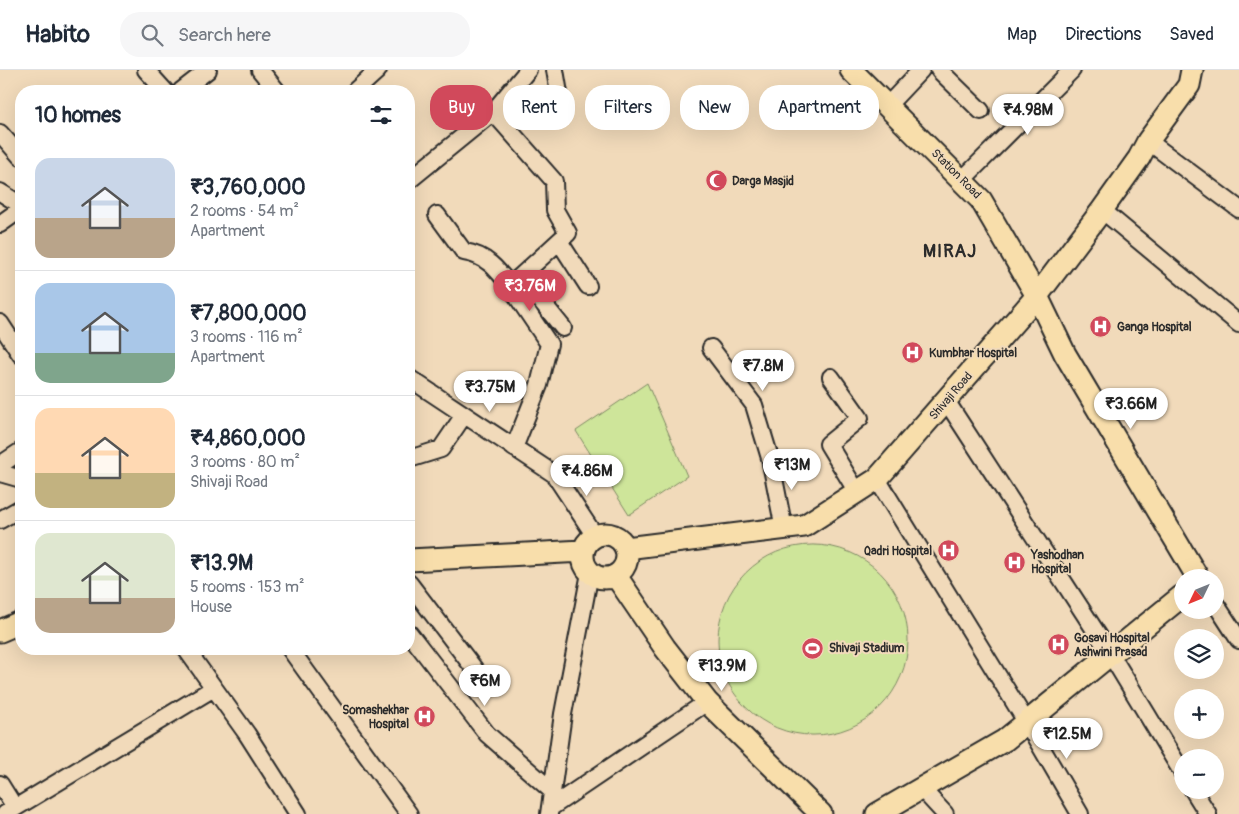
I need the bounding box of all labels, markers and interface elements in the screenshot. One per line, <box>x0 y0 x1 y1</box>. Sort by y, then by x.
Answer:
search box <box>120 12 470 57</box>
text: Habito <box>25 20 90 49</box>
icon: search <box>138 21 166 49</box>
text: Search here <box>178 23 271 47</box>
text: Map <box>1007 23 1037 46</box>
text: Directions <box>1065 23 1141 46</box>
text: Saved <box>1169 23 1214 46</box>
chip: Buy <box>430 85 493 130</box>
chip: Rent <box>503 85 575 130</box>
chip: Filters <box>585 85 670 130</box>
chip: New <box>680 85 749 130</box>
chip: Apartment <box>759 85 879 130</box>
pin: ₹4.98M <box>987 93 1069 136</box>
text: ₹4.98M <box>1003 100 1053 120</box>
icon: filters <box>367 101 395 129</box>
text: 10 homes <box>35 102 121 129</box>
street label: Station Road <box>928 146 984 202</box>
mosque icon: Darga Masjid <box>704 169 728 193</box>
text: ₹3,760,000 <box>190 174 306 201</box>
place label: Darga Masjid <box>732 174 794 189</box>
icon: home <box>75 178 135 238</box>
text: 2 rooms · 54 m² <box>190 201 299 221</box>
text: Apartment <box>190 221 265 241</box>
district label: MIRAJ <box>923 240 977 263</box>
pin: ₹3.76M <box>489 270 571 312</box>
text: ₹3.76M <box>504 276 556 296</box>
text: ₹7,800,000 <box>190 300 307 327</box>
icon: home <box>75 303 135 363</box>
hospital icon: Ganga Hospital <box>1089 315 1113 339</box>
place label: Ganga Hospital <box>1117 320 1192 335</box>
text: 3 rooms · 116 m² <box>190 327 303 347</box>
hospital icon: Kumbhar Hospital <box>901 341 925 365</box>
place label: Kumbhar Hospital <box>929 346 1017 361</box>
text: Apartment <box>190 347 265 367</box>
pin: ₹7.8M <box>728 350 798 392</box>
text: ₹7.8M <box>742 356 784 376</box>
street label: Shivaji Road <box>926 369 976 423</box>
pin: ₹3.75M <box>449 370 531 413</box>
text: ₹3.75M <box>465 377 515 397</box>
pin: ₹3.66M <box>1090 388 1172 430</box>
text: ₹3.66M <box>1105 394 1157 414</box>
text: ₹4,860,000 <box>190 425 306 452</box>
icon: home <box>75 428 135 488</box>
pin: ₹13M <box>762 448 822 491</box>
text: 3 rooms · 80 m² <box>190 452 300 472</box>
pin: ₹4.86M <box>546 454 628 497</box>
text: ₹13M <box>774 455 810 475</box>
text: ₹4.86M <box>561 461 613 481</box>
text: Shivaji Road <box>190 472 268 492</box>
hospital icon: Qadri Hospital <box>936 539 960 563</box>
place label: Qadri Hospital <box>864 544 932 559</box>
place label: Yashodhan Hospital <box>1030 548 1084 577</box>
text: ₹13.9M <box>190 550 253 577</box>
hospital icon: Yashodhan Hospital <box>1003 550 1027 574</box>
icon: home <box>75 553 135 613</box>
north arrow <box>1174 569 1224 619</box>
map controls <box>1174 569 1224 799</box>
text: 5 rooms · 153 m² <box>190 577 305 597</box>
text: House <box>190 597 232 617</box>
button: layers <box>1174 629 1224 679</box>
place label: Gosavi Hospital Ashwini Prasad <box>1074 631 1150 660</box>
hospital icon: Gosavi Hospital Ashwini Prasad <box>1046 633 1070 657</box>
sports icon: Shivaji Stadium <box>801 636 825 660</box>
place label: Shivaji Stadium <box>829 641 905 656</box>
pin: ₹13.9M <box>681 650 763 692</box>
text: ₹13.9M <box>698 656 746 676</box>
pin: ₹6M <box>461 664 509 707</box>
text: ₹6M <box>470 671 500 691</box>
button: + <box>1174 689 1224 739</box>
place label: Somashekhar Hospital <box>342 703 410 732</box>
hospital icon: Somashekhar Hospital <box>413 705 437 729</box>
pin: ₹12.5M <box>1026 718 1108 760</box>
text: ₹12.5M <box>1043 724 1091 744</box>
button: − <box>1174 749 1224 799</box>

